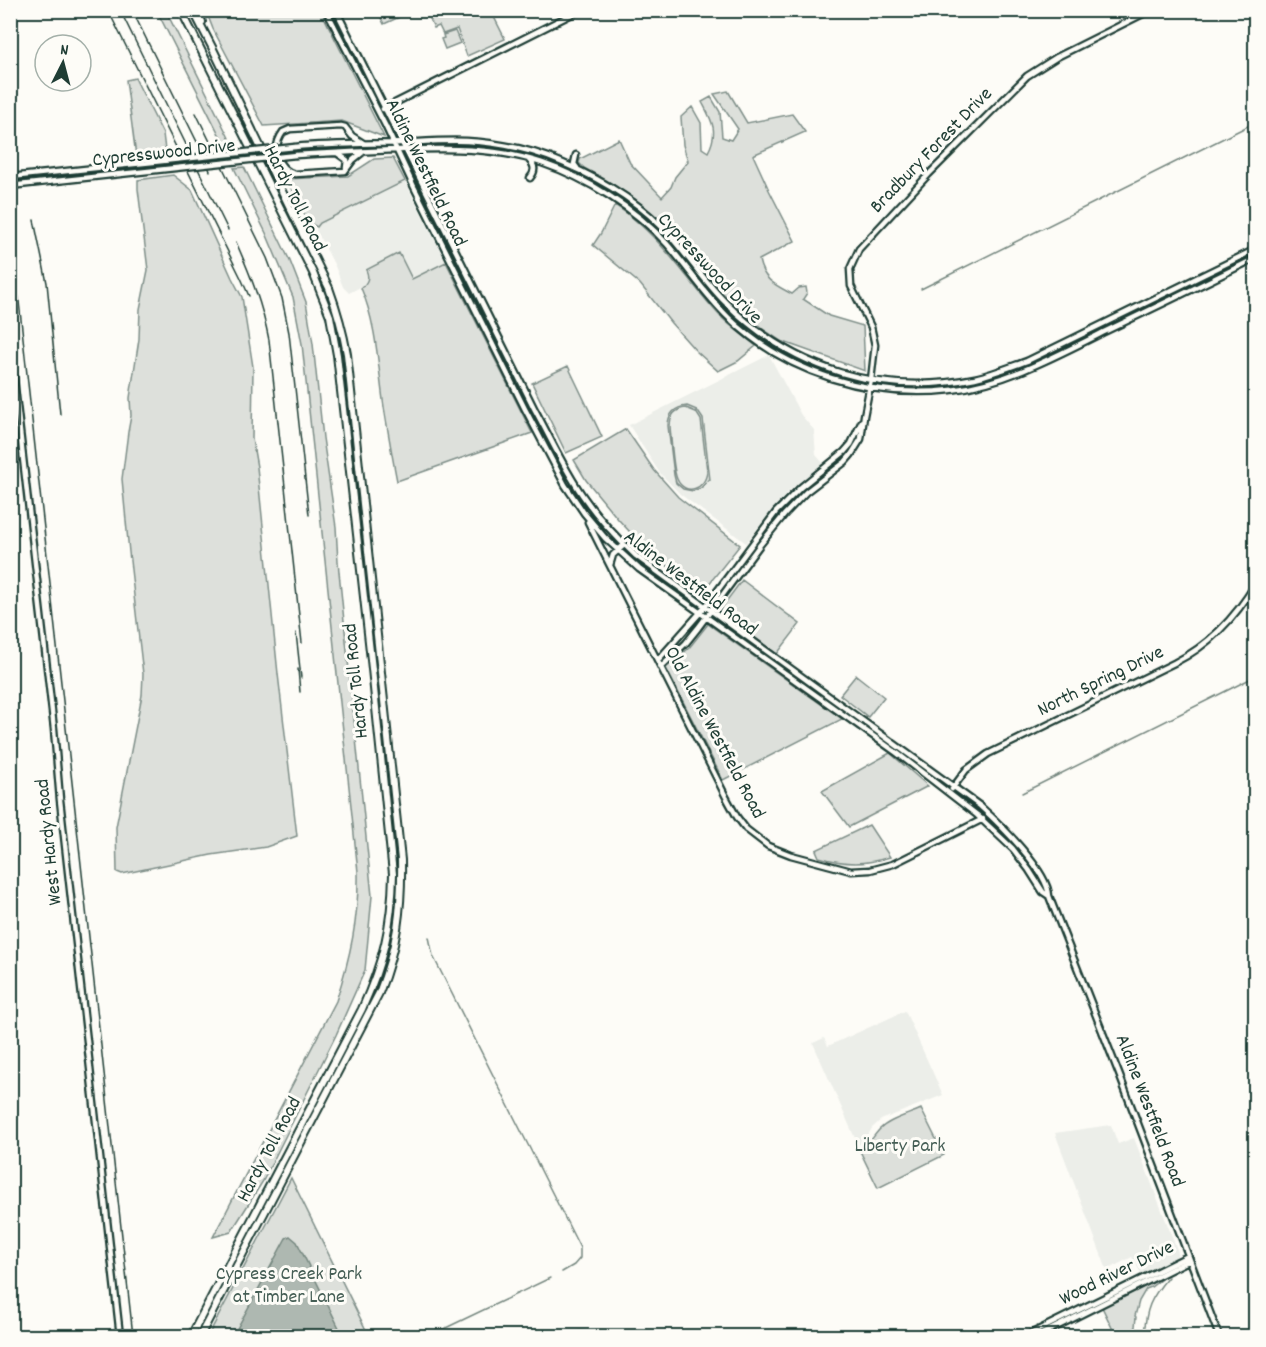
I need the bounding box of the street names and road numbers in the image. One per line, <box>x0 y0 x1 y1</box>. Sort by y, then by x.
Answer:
street label: Bradbury Forest Drive <box>864 81 1000 220</box>
street label: Aldine Westfield Road <box>377 94 473 252</box>
street label: Cypresswood Drive <box>91 133 237 175</box>
street label: Hardy Toll Road <box>255 141 333 257</box>
street label: Cypresswood Drive <box>650 207 768 331</box>
street label: Aldine Westfield Road <box>617 524 763 644</box>
street label: Hardy Toll Road <box>337 622 377 740</box>
street label: North Spring Drive <box>1033 639 1169 725</box>
street label: Old Aldine Westfield Road <box>657 642 771 824</box>
street label: West Hardy Road <box>29 777 71 907</box>
street label: Aldine Westfield Road <box>1107 1031 1191 1191</box>
street label: Hardy Toll Road <box>230 1092 310 1208</box>
street label: Wood River Drive <box>1055 1234 1179 1314</box>

